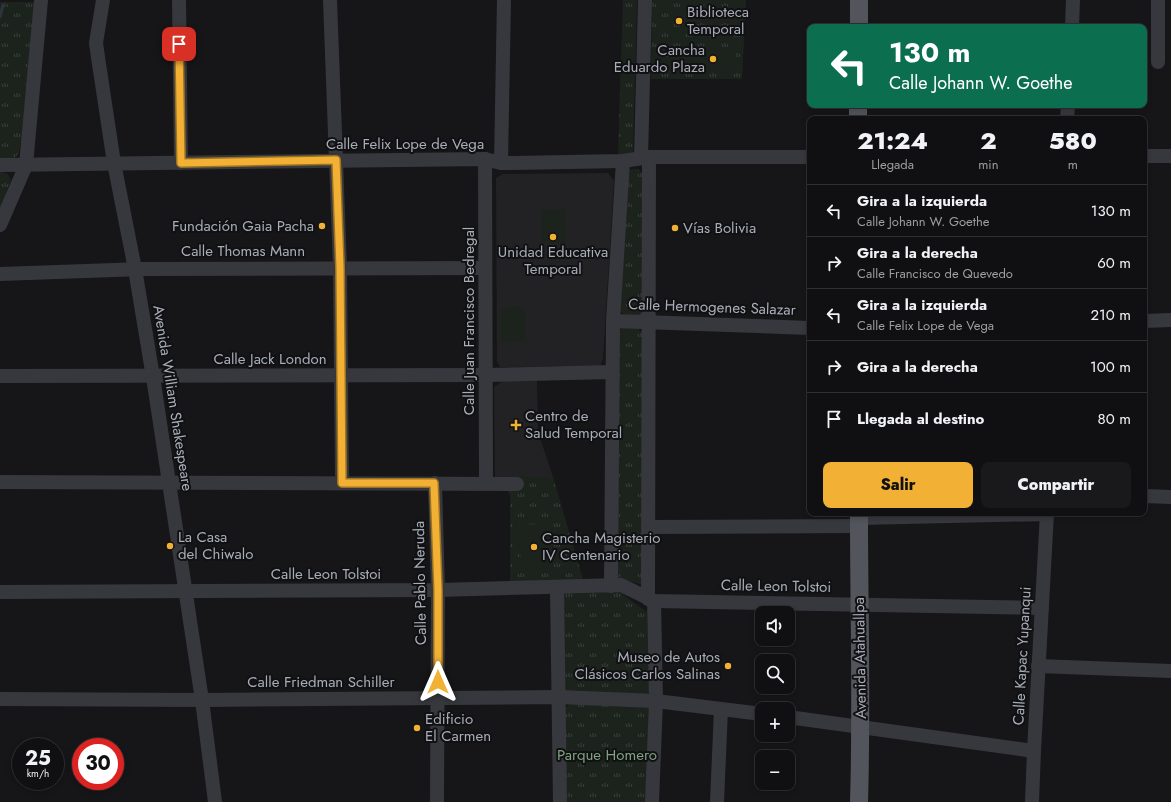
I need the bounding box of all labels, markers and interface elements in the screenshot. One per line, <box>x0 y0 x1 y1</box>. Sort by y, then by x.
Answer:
place label: Biblioteca Temporal <box>687 1 749 40</box>
marker: Biblioteca Temporal <box>674 16 684 26</box>
pin <box>162 27 196 61</box>
text: 130 m <box>889 32 971 73</box>
icon: arrive <box>168 33 190 55</box>
place label: Cancha Eduardo Plaza <box>614 39 705 78</box>
icon: left <box>823 40 875 92</box>
marker: Cancha Eduardo Plaza <box>708 54 718 64</box>
text: Calle Johann W. Goethe <box>889 70 1072 96</box>
text: 21:24 <box>857 123 928 158</box>
text: 2 <box>980 123 997 158</box>
text: 580 <box>1049 123 1097 158</box>
street label: Calle Felix Lope de Vega <box>326 133 484 155</box>
text: Llegada <box>871 155 914 174</box>
text: min <box>978 155 999 174</box>
text: m <box>1068 155 1078 174</box>
text: Gira a la izquierda <box>857 190 987 212</box>
icon: left <box>823 200 845 222</box>
text: 130 m <box>1091 200 1131 222</box>
text: Calle Johann W. Goethe <box>857 212 989 231</box>
place label: Fundación Gaia Pacha <box>172 215 314 237</box>
place label: Vías Bolivia <box>683 217 756 239</box>
marker: Fundación Gaia Pacha <box>317 221 327 231</box>
marker: Vías Bolivia <box>670 223 680 233</box>
street label: Calle Juan Francisco Bedregal <box>458 227 480 415</box>
marker: Unidad Educativa Temporal <box>548 232 558 242</box>
street label: Calle Thomas Mann <box>181 240 305 262</box>
place label: Unidad Educativa Temporal <box>498 241 608 280</box>
text: Gira a la derecha <box>857 242 978 264</box>
icon: right <box>823 252 845 274</box>
text: 60 m <box>1097 252 1131 274</box>
text: Calle Francisco de Quevedo <box>857 264 1013 283</box>
street label: Calle Hermogenes Salazar <box>628 293 797 321</box>
text: Gira a la izquierda <box>857 294 987 316</box>
street label: Avenida William Shakespeare <box>147 304 199 493</box>
icon: left <box>823 304 845 326</box>
text: 210 m <box>1091 304 1131 326</box>
text: Calle Felix Lope de Vega <box>857 316 994 335</box>
street label: Calle Jack London <box>213 348 327 370</box>
icon: right <box>823 356 845 378</box>
text: Gira a la derecha <box>857 356 978 378</box>
text: 100 m <box>1090 356 1131 378</box>
place label: Centro de Salud Temporal <box>525 405 622 444</box>
icon: arrive <box>823 408 845 430</box>
text: Llegada al destino <box>857 408 984 430</box>
text: 80 m <box>1098 408 1131 430</box>
marker: Centro de Salud Temporal <box>510 419 522 431</box>
button: Salir <box>823 462 973 508</box>
button: Compartir <box>981 462 1131 508</box>
street label: Calle Pablo Neruda <box>408 521 432 645</box>
place label: La Casa del Chiwalo <box>178 526 253 565</box>
place label: Cancha Magisterio IV Centenario <box>542 527 661 566</box>
marker: La Casa del Chiwalo <box>165 541 175 551</box>
marker: Cancha Magisterio IV Centenario <box>529 542 539 552</box>
street label: Calle Leon Tolstoi <box>271 563 381 585</box>
street label: Calle Leon Tolstoi <box>721 574 831 598</box>
street label: Calle Kapac Yupanqui <box>1007 586 1037 726</box>
street label: Avenida Atahuallpa <box>848 597 872 719</box>
map controls <box>755 606 795 790</box>
button: sound <box>755 606 795 646</box>
place label: Museo de Autos Clásicos Carlos Salinas <box>574 646 720 685</box>
button: search <box>755 654 795 694</box>
position arrow <box>417 661 459 703</box>
marker: Museo de Autos Clásicos Carlos Salinas <box>723 661 733 671</box>
street label: Calle Friedman Schiller <box>247 671 396 693</box>
button: + <box>755 702 795 742</box>
place label: Edificio El Carmen <box>425 708 491 747</box>
marker: Edificio El Carmen <box>412 723 422 733</box>
speed limit sign: 30 <box>72 738 124 790</box>
text: 25 <box>25 744 51 773</box>
park label: Parque Homero <box>557 744 657 766</box>
button: − <box>755 750 795 790</box>
text: km/h <box>27 766 49 781</box>

